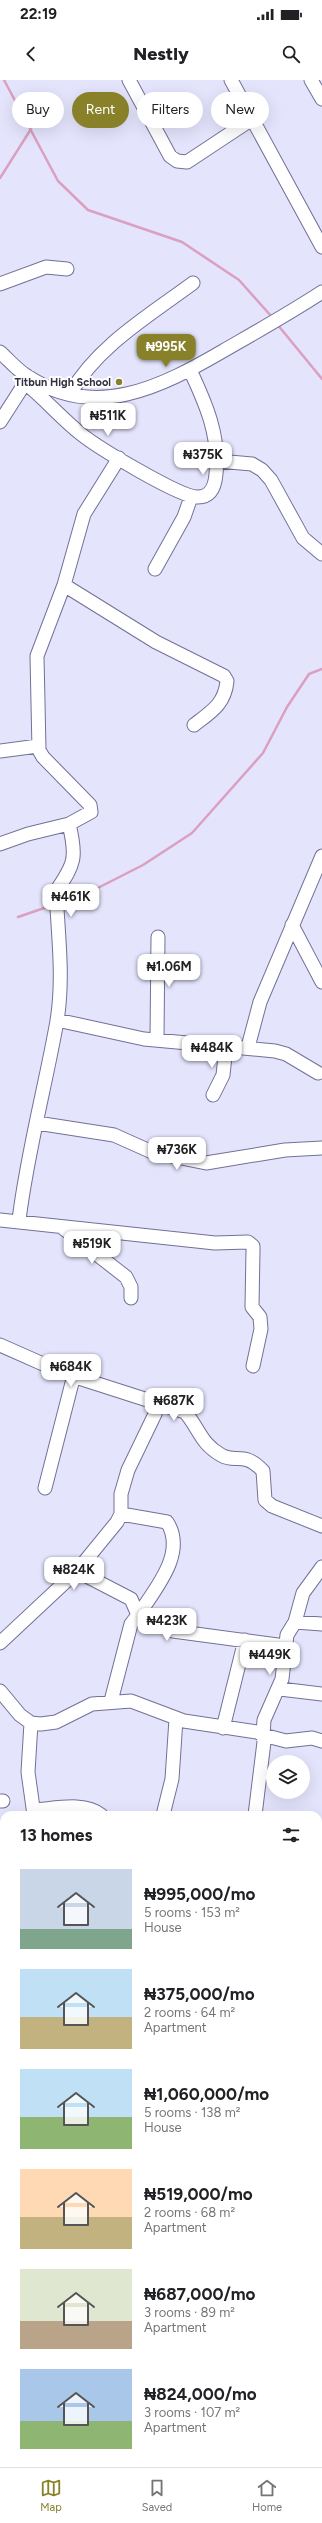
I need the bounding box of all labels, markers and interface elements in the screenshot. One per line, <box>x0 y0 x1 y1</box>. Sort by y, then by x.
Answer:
text: 22:19 <box>20 5 57 23</box>
icon: back <box>20 43 42 65</box>
text: Nestly <box>133 43 189 65</box>
icon: search <box>280 43 302 65</box>
chip: Buy <box>12 92 64 128</box>
chip: Rent <box>72 92 129 128</box>
chip: Filters <box>137 92 203 128</box>
chip: New <box>211 92 269 128</box>
pin: ₦995K <box>138 334 194 368</box>
text: ₦995K <box>146 339 186 354</box>
place label: Titbun High School <box>15 376 111 389</box>
marker: Titbun High School <box>114 377 124 387</box>
pin: ₦511K <box>80 403 136 437</box>
text: ₦511K <box>90 408 126 423</box>
pin: ₦375K <box>175 442 231 476</box>
text: ₦375K <box>183 447 223 462</box>
pin: ₦461K <box>43 884 99 918</box>
text: ₦461K <box>51 889 91 904</box>
pin: ₦1.06M <box>136 954 202 988</box>
text: ₦1.06M <box>146 959 192 974</box>
pin: ₦484K <box>184 1035 240 1069</box>
text: ₦484K <box>191 1040 233 1055</box>
pin: ₦736K <box>149 1137 205 1171</box>
text: ₦736K <box>157 1142 197 1157</box>
pin: ₦519K <box>64 1231 120 1265</box>
text: ₦519K <box>73 1236 111 1251</box>
pin: ₦684K <box>43 1354 99 1388</box>
text: ₦684K <box>50 1359 92 1374</box>
pin: ₦687K <box>146 1388 202 1422</box>
text: ₦687K <box>154 1393 194 1408</box>
pin: ₦824K <box>46 1557 102 1591</box>
text: ₦824K <box>53 1562 95 1577</box>
pin: ₦423K <box>139 1608 195 1642</box>
text: ₦423K <box>146 1613 188 1628</box>
pin: ₦449K <box>242 1642 298 1676</box>
text: ₦449K <box>249 1647 291 1662</box>
map controls <box>266 1755 310 1799</box>
button: layers <box>266 1755 310 1799</box>
icon: filters <box>280 1824 302 1846</box>
text: 13 homes <box>20 1825 92 1845</box>
text: ₦995,000/mo <box>144 1884 255 1904</box>
icon: home <box>52 1885 100 1933</box>
text: 5 rooms · 153 m² <box>144 1905 240 1920</box>
text: House <box>144 1920 182 1935</box>
text: ₦375,000/mo <box>144 1984 255 2004</box>
icon: home <box>52 1985 100 2033</box>
text: 2 rooms · 64 m² <box>144 2005 235 2020</box>
text: Apartment <box>144 2020 207 2035</box>
text: ₦1,060,000/mo <box>144 2084 269 2104</box>
icon: home <box>52 2085 100 2133</box>
text: 5 rooms · 138 m² <box>144 2105 240 2120</box>
text: House <box>144 2120 182 2135</box>
text: ₦519,000/mo <box>144 2184 253 2204</box>
icon: home <box>52 2185 100 2233</box>
text: 2 rooms · 68 m² <box>144 2205 235 2220</box>
text: Apartment <box>144 2220 207 2235</box>
text: ₦687,000/mo <box>144 2284 255 2304</box>
icon: home <box>52 2285 100 2333</box>
text: 3 rooms · 89 m² <box>144 2305 235 2320</box>
text: Apartment <box>144 2320 207 2335</box>
text: ₦824,000/mo <box>144 2384 257 2404</box>
icon: home <box>52 2385 100 2433</box>
text: 3 rooms · 107 m² <box>144 2405 240 2420</box>
text: Apartment <box>144 2420 207 2435</box>
tab: Map <box>40 2477 62 2514</box>
tab: Saved <box>142 2477 172 2514</box>
tab: Home <box>252 2477 282 2514</box>

